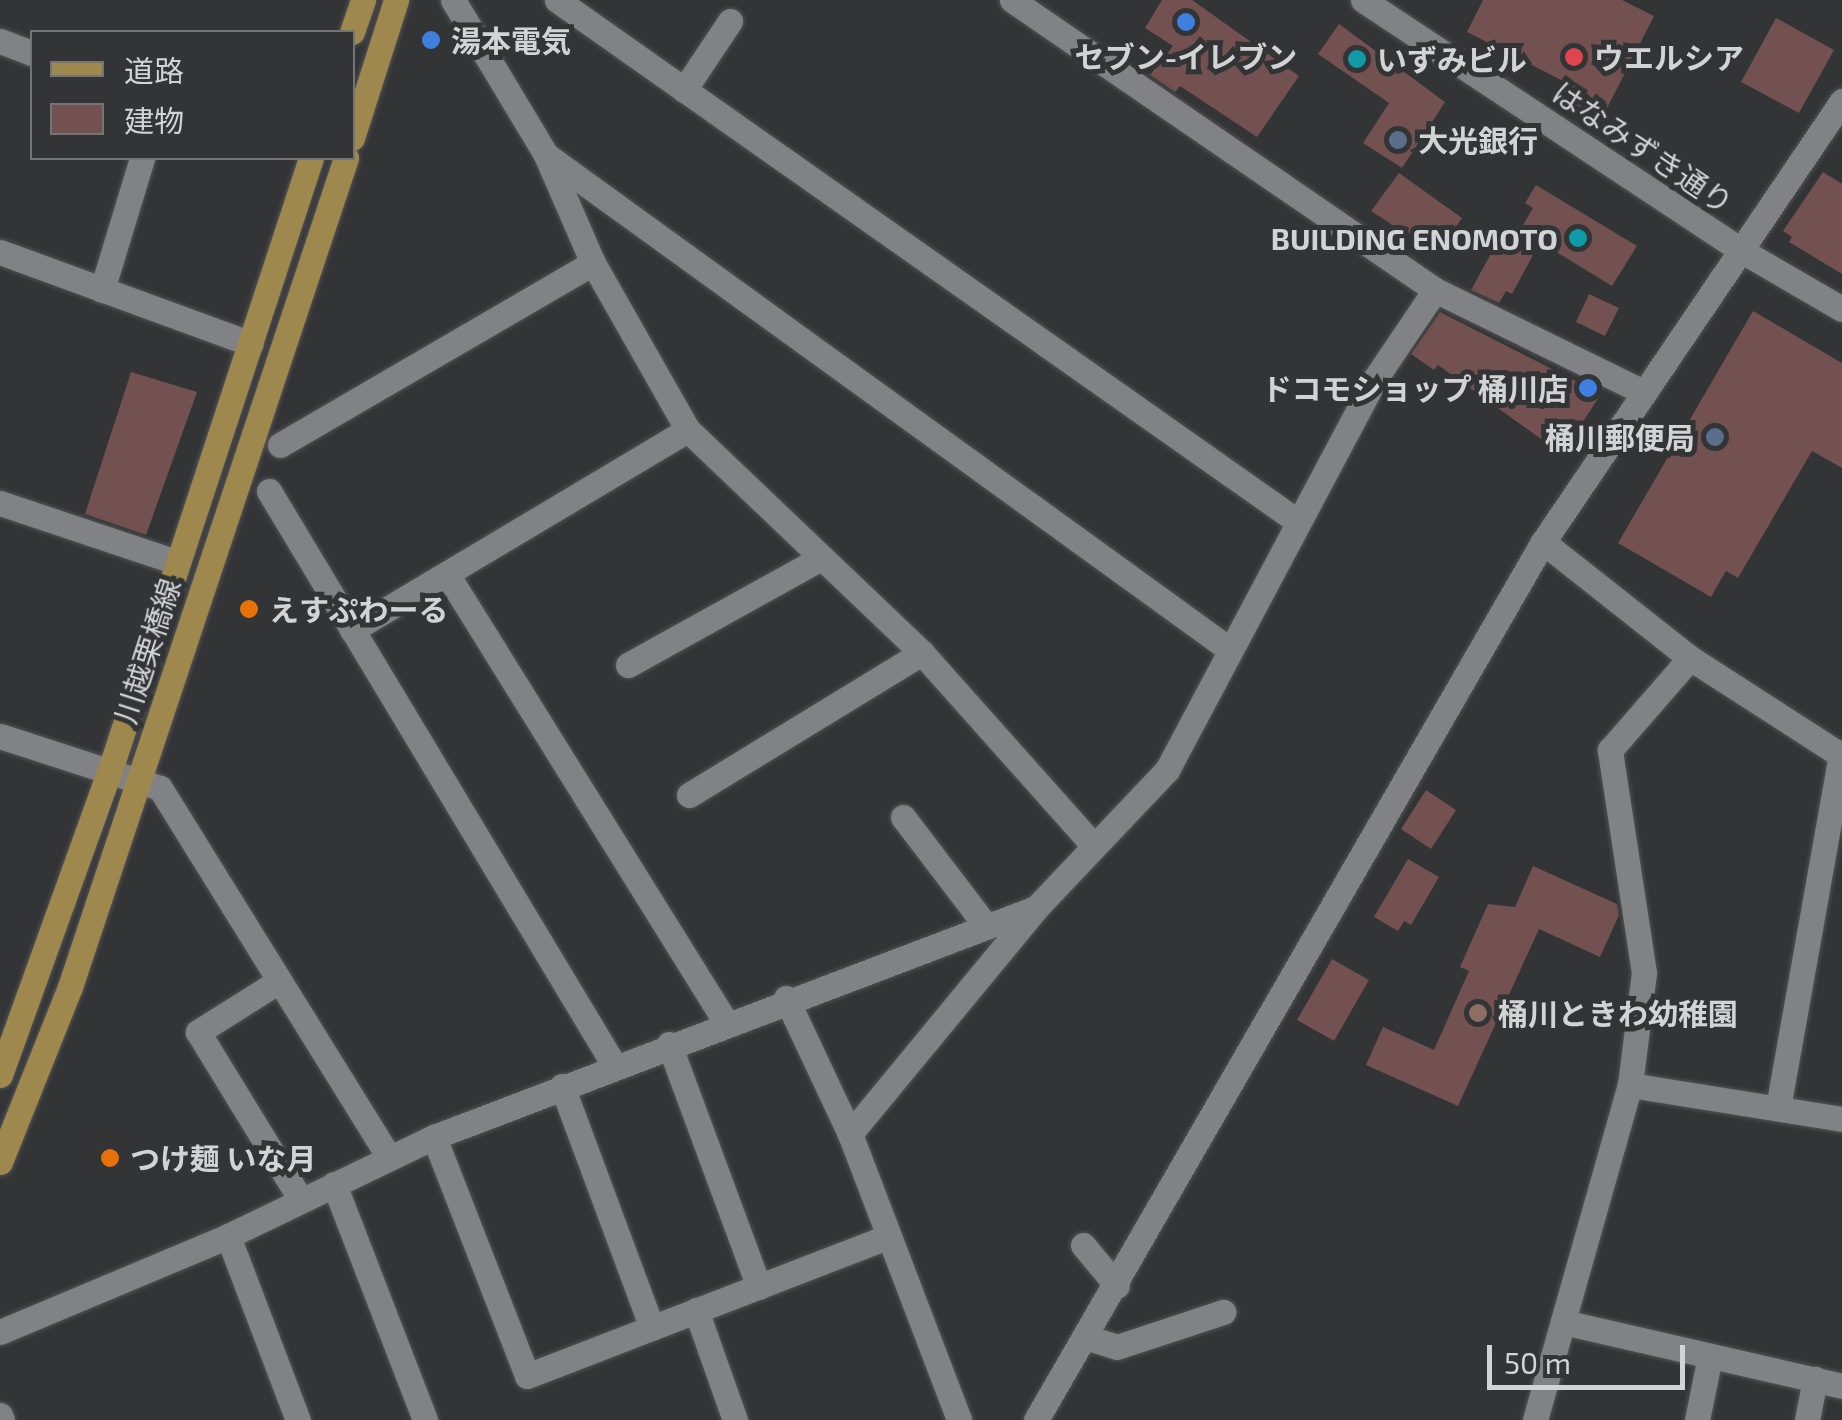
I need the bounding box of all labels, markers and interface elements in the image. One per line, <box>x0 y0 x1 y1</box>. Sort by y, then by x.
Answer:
marker: セブン-イレブン <box>1175 11 1197 33</box>
place label: 湯本電気 <box>451 22 571 58</box>
marker: 湯本電気 <box>420 29 442 51</box>
legend <box>30 30 355 160</box>
place label: セブン-イレブン <box>1075 38 1297 74</box>
place label: ウエルシア <box>1594 39 1744 75</box>
place label: いずみビル <box>1377 41 1527 77</box>
marker: ウエルシア <box>1563 46 1585 68</box>
marker: いずみビル <box>1346 48 1368 70</box>
text: 道路 <box>124 52 184 88</box>
street label: はなみずき通り <box>1546 73 1740 221</box>
text: 建物 <box>124 102 184 138</box>
place label: 大光銀行 <box>1418 122 1538 158</box>
marker: 大光銀行 <box>1387 129 1409 151</box>
place label: BUILDING ENOMOTO <box>1271 220 1558 256</box>
marker: BUILDING ENOMOTO <box>1567 227 1589 249</box>
place label: ドコモショップ 桶川店 <box>1262 370 1568 406</box>
marker: ドコモショップ 桶川店 <box>1577 377 1599 399</box>
place label: 桶川郵便局 <box>1545 419 1695 455</box>
marker: 桶川郵便局 <box>1704 426 1726 448</box>
street label: 川越栗橋線 <box>107 574 187 728</box>
place label: えすぷわーる <box>269 591 449 627</box>
marker: えすぷわーる <box>238 598 260 620</box>
place label: 桶川ときわ幼稚園 <box>1498 995 1738 1031</box>
marker: 桶川ときわ幼稚園 <box>1467 1002 1489 1024</box>
place label: つけ麺 いな月 <box>130 1140 316 1176</box>
marker: つけ麺 いな月 <box>99 1147 121 1169</box>
scale bar <box>1492 1325 1690 1387</box>
text: 50 m <box>1504 1344 1571 1380</box>

